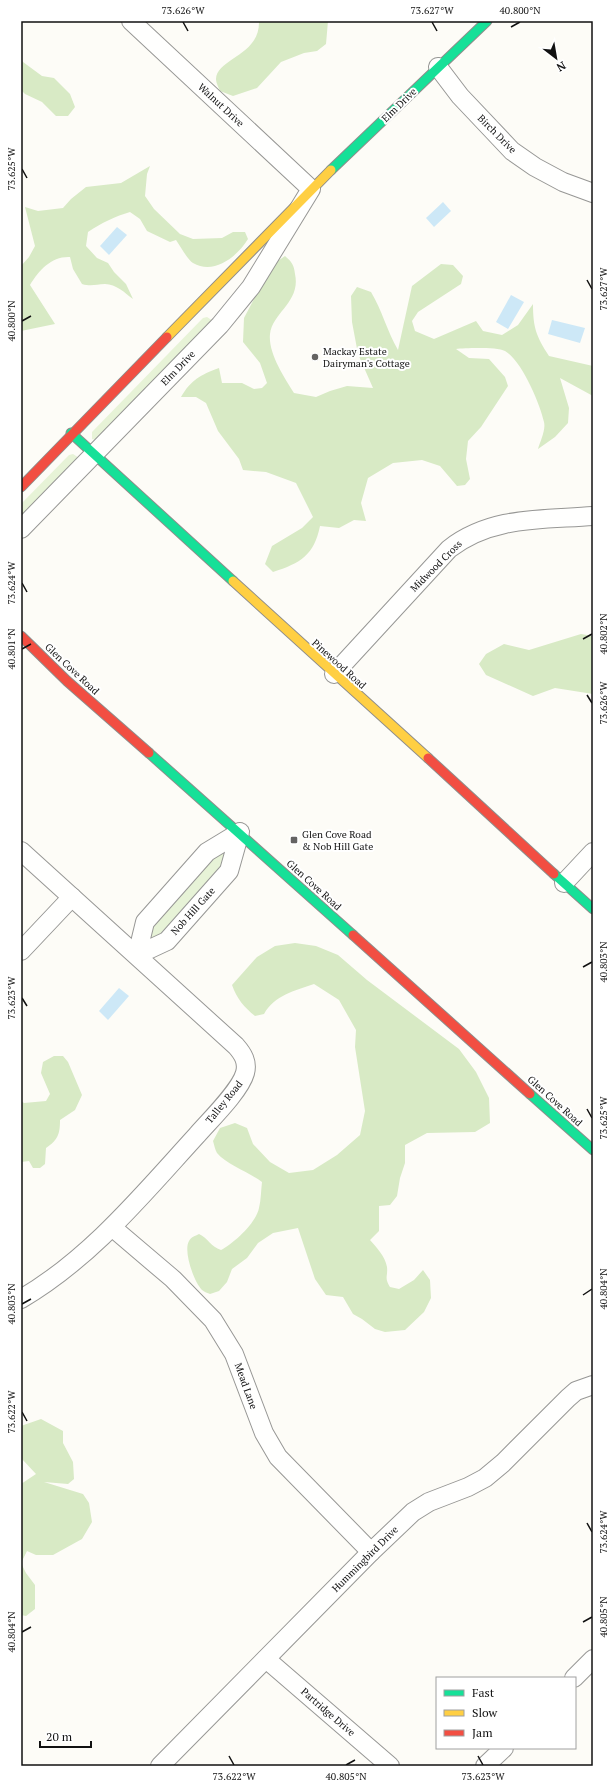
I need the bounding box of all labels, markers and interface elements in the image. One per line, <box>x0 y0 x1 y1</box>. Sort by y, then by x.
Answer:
text: 73.626°W <box>161 4 205 17</box>
text: 73.627°W <box>410 4 454 17</box>
text: 40.800°N <box>500 4 541 17</box>
north arrow <box>536 38 576 78</box>
text: N <box>553 58 568 75</box>
street label: Walnut Drive <box>195 80 247 130</box>
street label: Elm Drive <box>379 85 419 125</box>
street label: Birch Drive <box>475 112 519 156</box>
text: 73.625°W <box>5 147 18 191</box>
text: 73.627°W <box>597 267 610 311</box>
text: 40.800°N <box>5 300 18 342</box>
place label: Mackay Estate Dairyman's Cottage <box>323 345 410 370</box>
street label: Elm Drive <box>158 348 198 388</box>
marker: Mackay Estate Dairyman's Cottage <box>310 352 320 362</box>
street label: Midwood Cross <box>407 537 465 595</box>
text: 73.624°W <box>5 561 18 605</box>
text: 40.802°N <box>597 613 610 655</box>
text: 40.801°N <box>5 628 18 670</box>
street label: Pinewood Road <box>309 636 369 692</box>
street label: Glen Cove Road <box>42 641 102 698</box>
text: 73.626°W <box>597 681 610 725</box>
place label: Glen Cove Road & Nob Hill Gate <box>302 828 373 853</box>
marker: Glen Cove Road & Nob Hill Gate <box>289 835 299 845</box>
street label: Glen Cove Road <box>284 857 345 913</box>
street label: Nob Hill Gate <box>168 884 218 938</box>
text: 40.803°N <box>597 941 610 983</box>
text: 73.623°W <box>5 976 18 1020</box>
street label: Glen Cove Road <box>525 1073 586 1129</box>
street label: Talley Road <box>203 1078 246 1126</box>
text: 73.625°W <box>597 1096 610 1140</box>
text: 40.804°N <box>597 1268 610 1310</box>
text: 40.803°N <box>5 1283 18 1325</box>
street label: Mead Lane <box>232 1361 260 1411</box>
text: 73.622°W <box>5 1390 18 1434</box>
text: 73.624°W <box>597 1510 610 1554</box>
street label: Hummingbird Drive <box>329 1523 401 1595</box>
text: 40.805°N <box>597 1596 610 1638</box>
text: 40.804°N <box>5 1611 18 1653</box>
legend <box>436 1677 576 1749</box>
street label: Partridge Drive <box>298 1685 358 1739</box>
text: Fast <box>472 1685 495 1700</box>
text: Slow <box>472 1705 498 1720</box>
scale bar <box>40 1723 91 1749</box>
text: Jam <box>472 1725 493 1740</box>
text: 20 m <box>46 1729 73 1744</box>
text: 73.622°W <box>212 1770 256 1783</box>
text: 40.805°N <box>326 1770 367 1783</box>
text: 73.623°W <box>461 1770 505 1783</box>

